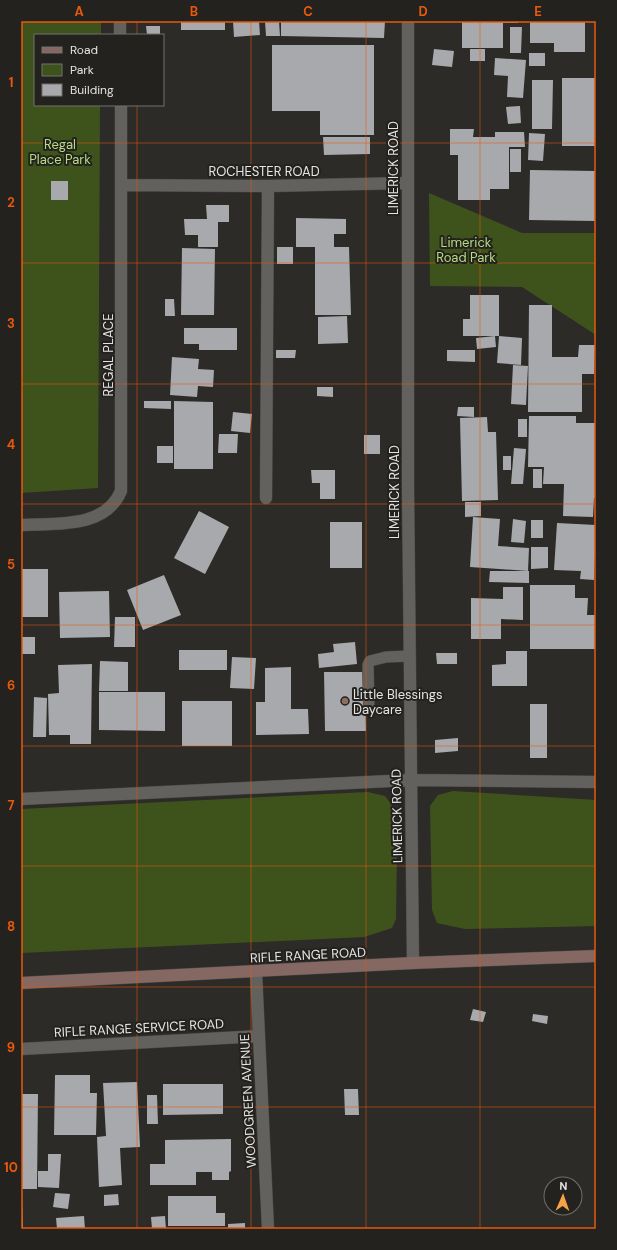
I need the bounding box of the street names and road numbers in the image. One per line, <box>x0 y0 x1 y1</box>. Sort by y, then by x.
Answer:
street label: LIMERICK ROAD <box>385 121 402 215</box>
street label: ROCHESTER ROAD <box>208 163 320 180</box>
street label: REGAL PLACE <box>100 313 117 397</box>
street label: LIMERICK ROAD <box>386 445 403 539</box>
street label: LIMERICK ROAD <box>388 769 406 863</box>
street label: RIFLE RANGE ROAD <box>250 943 366 967</box>
street label: RIFLE RANGE SERVICE ROAD <box>54 1015 224 1041</box>
street label: WOODGREEN AVENUE <box>236 1033 260 1169</box>

